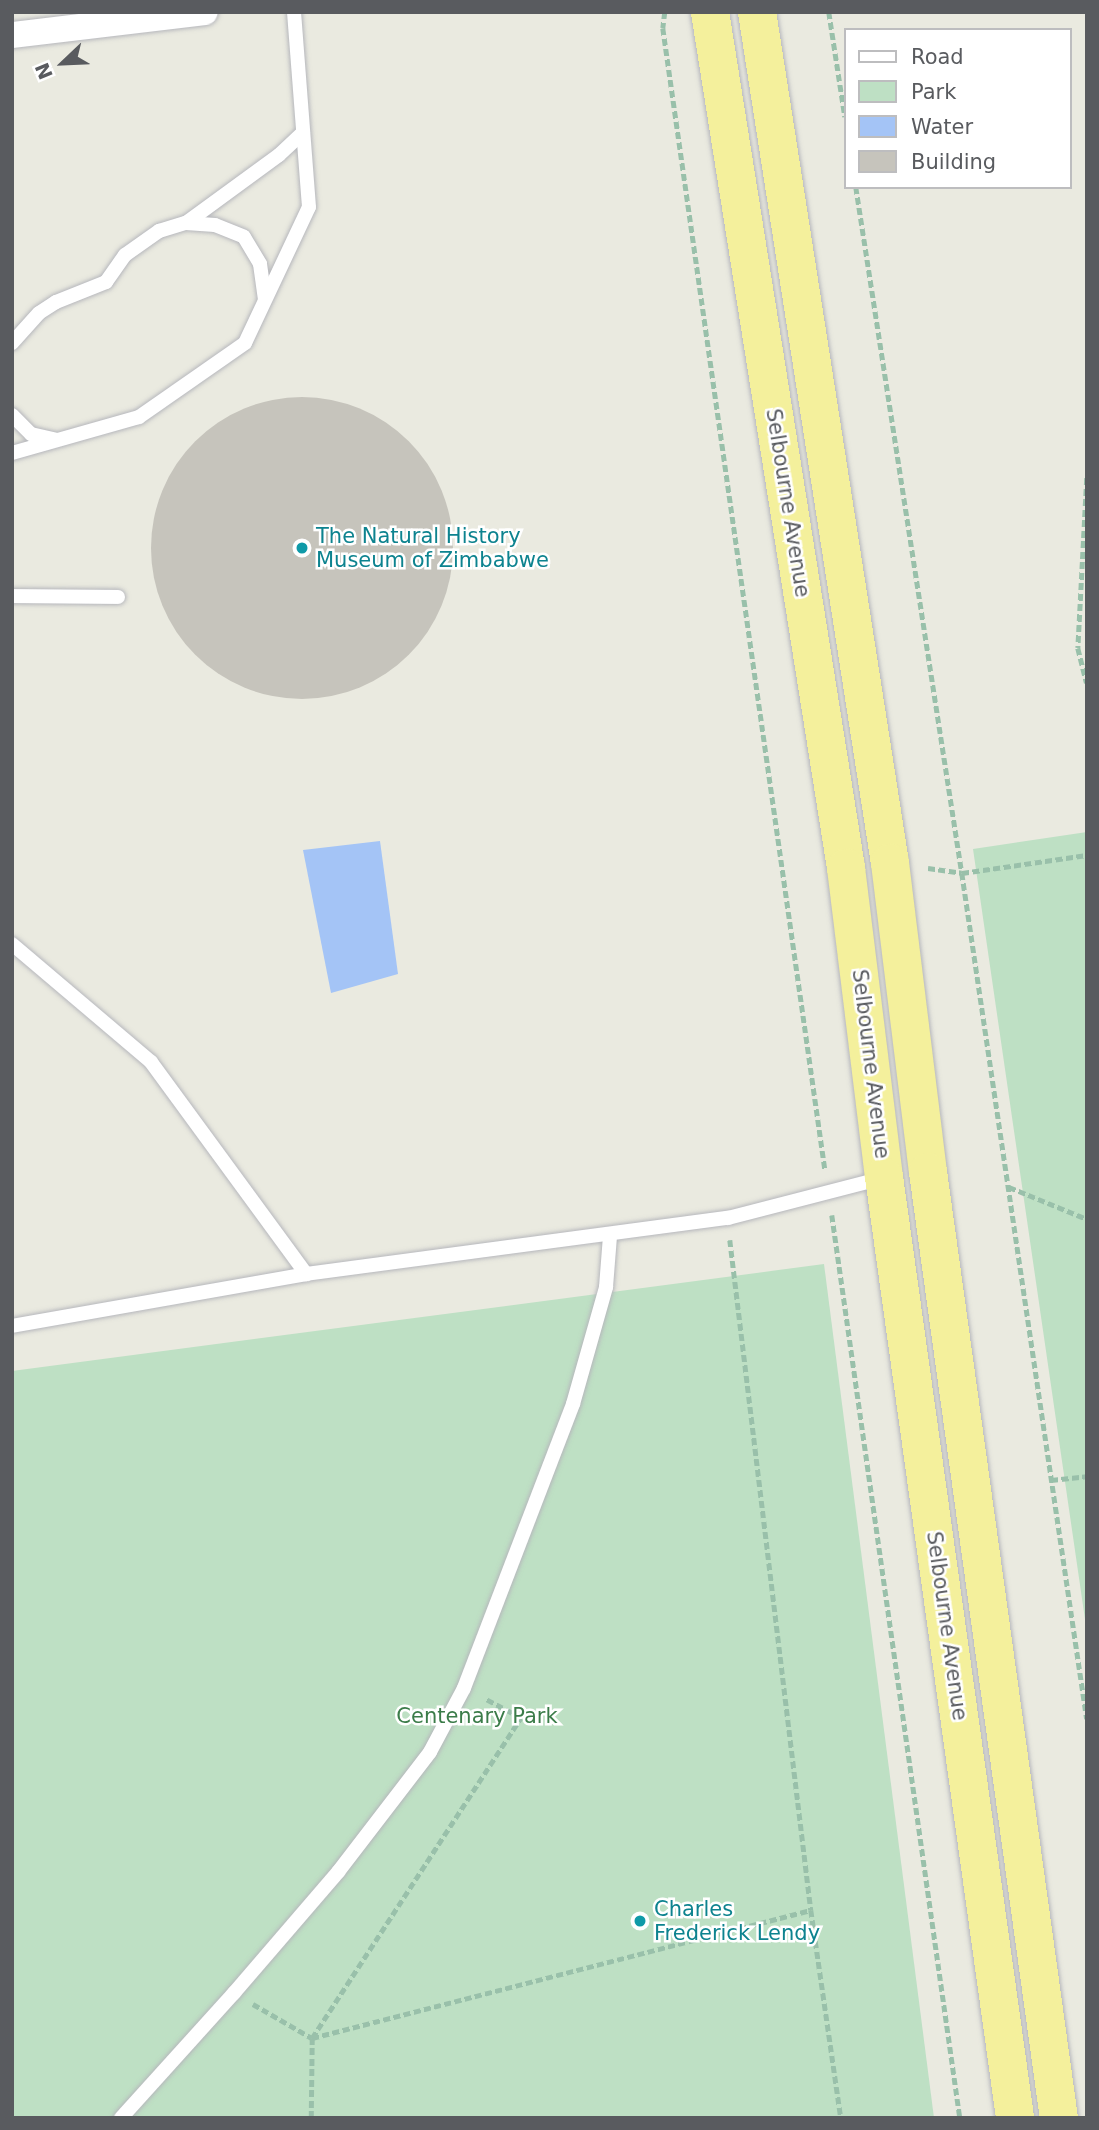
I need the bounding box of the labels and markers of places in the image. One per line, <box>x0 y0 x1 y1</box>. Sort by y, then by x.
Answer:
place label: The Natural History Museum of Zimbabwe <box>316 523 549 573</box>
marker: The Natural History Museum of Zimbabwe <box>294 540 310 556</box>
place label: Charles Frederick Lendy <box>654 1896 820 1946</box>
marker: Charles Frederick Lendy <box>632 1913 648 1929</box>

